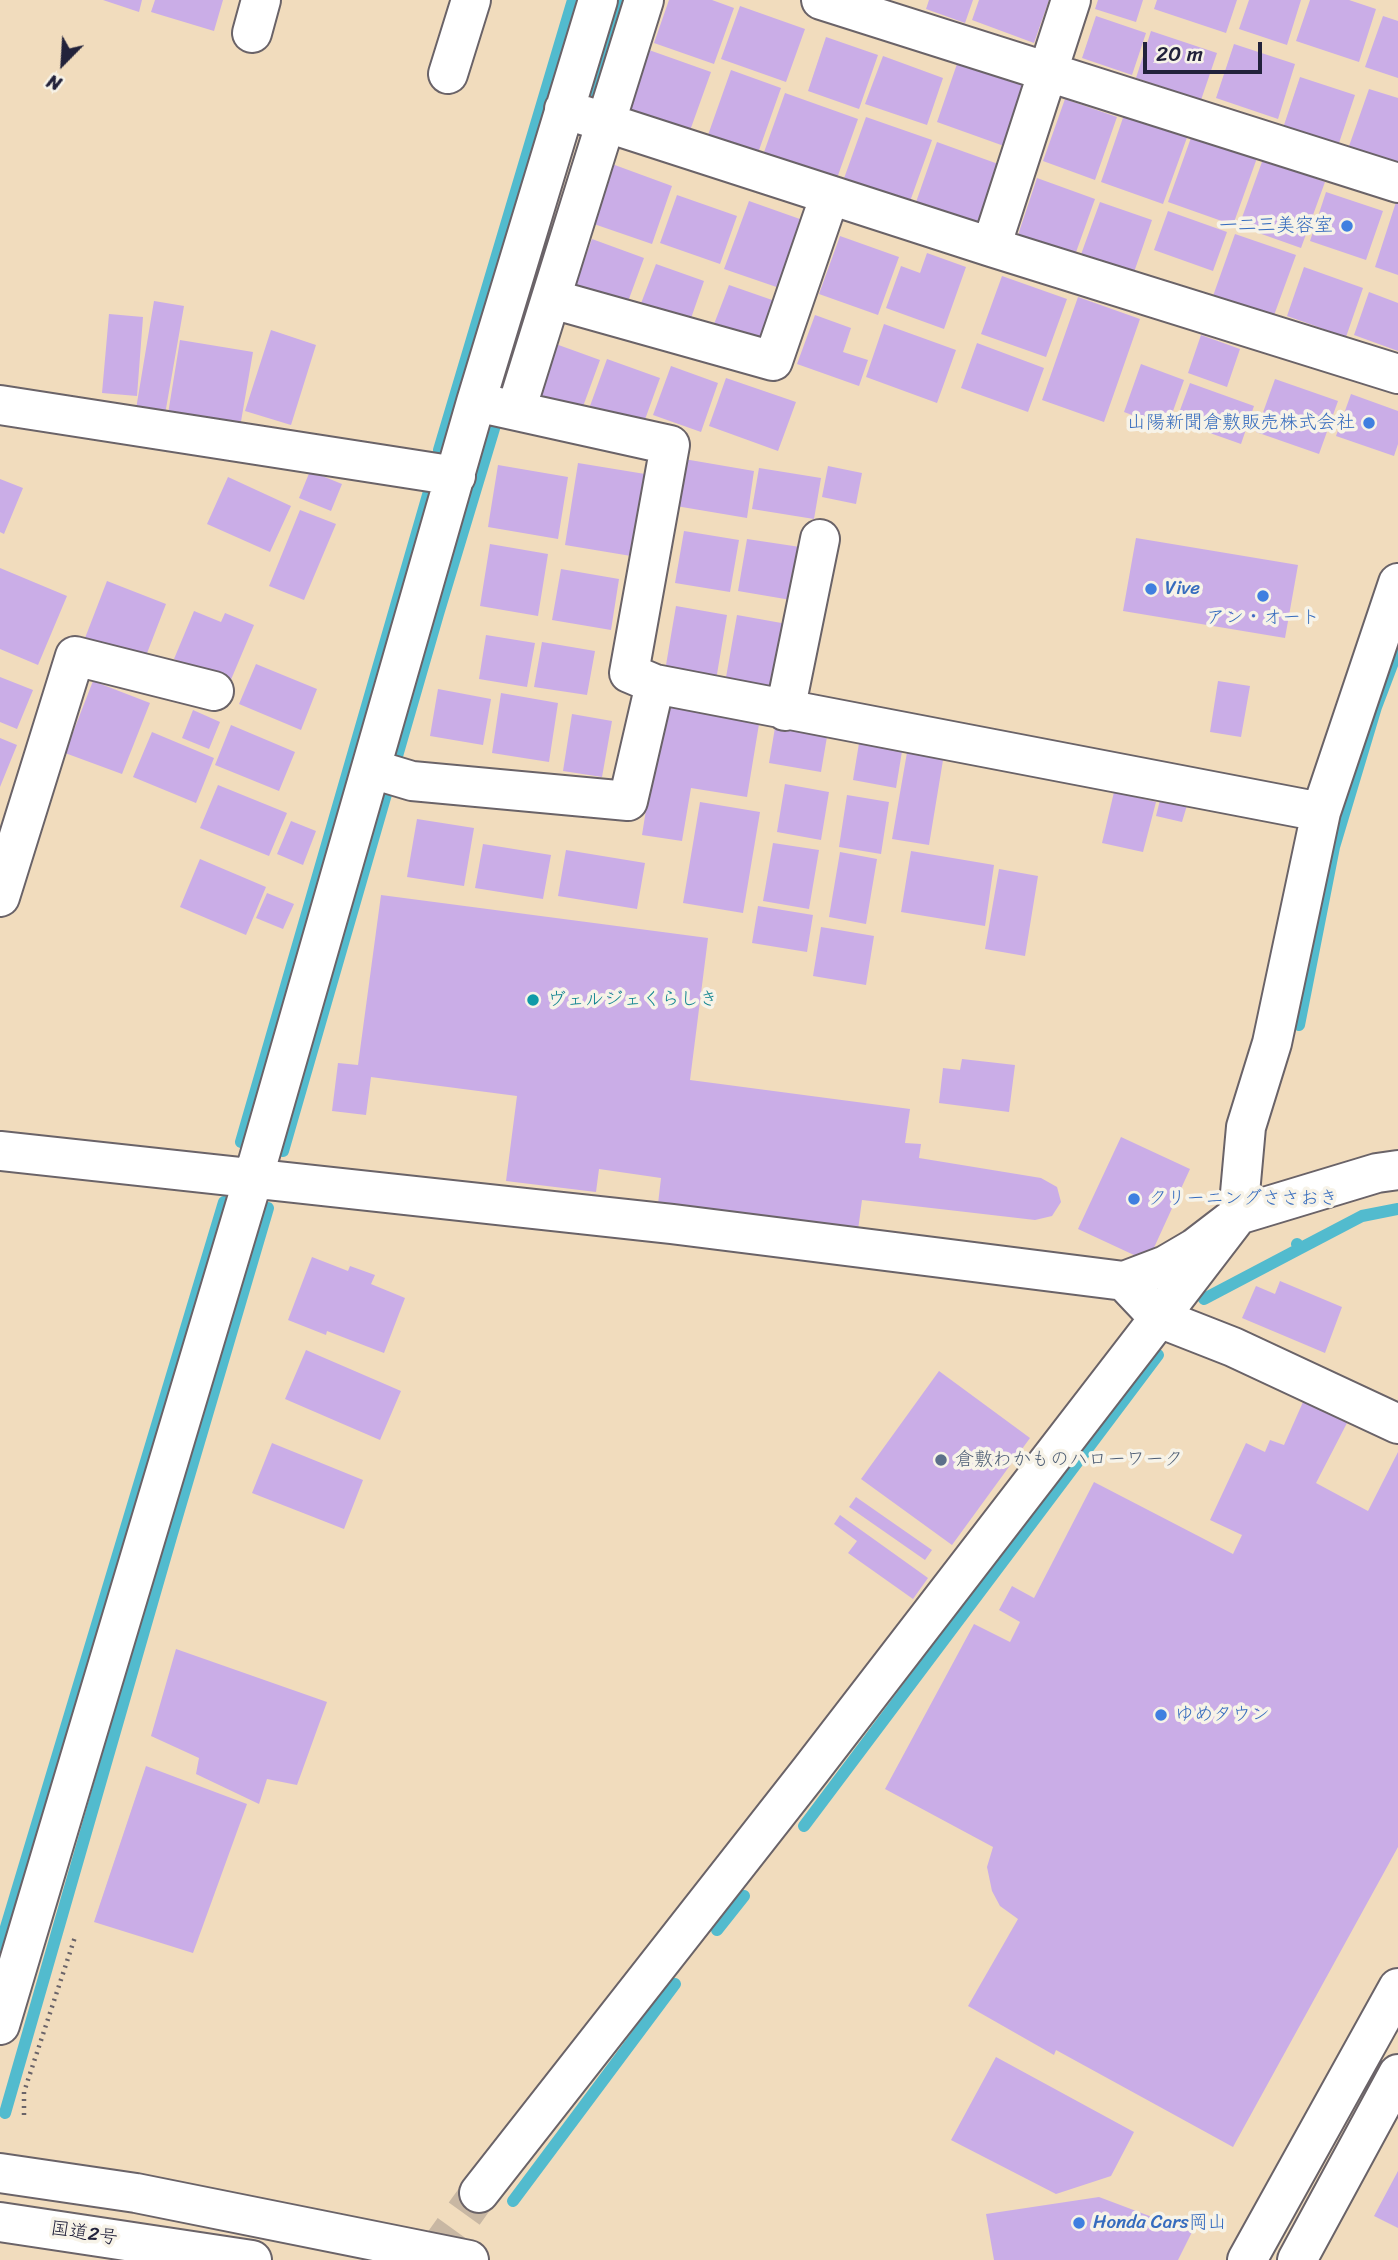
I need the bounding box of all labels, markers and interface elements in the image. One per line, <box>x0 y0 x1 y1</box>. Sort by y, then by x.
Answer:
north arrow <box>28 28 98 98</box>
scale bar <box>1146 28 1265 72</box>
text: 20 m <box>1156 35 1203 73</box>
text: N <box>42 65 67 100</box>
place label: 一二三美容室 <box>1219 215 1333 237</box>
marker: 一二三美容室 <box>1339 218 1355 234</box>
place label: 山陽新聞倉敷販売株式会社 <box>1127 412 1355 434</box>
marker: 山陽新聞倉敷販売株式会社 <box>1361 415 1377 431</box>
place label: Vive <box>1165 578 1200 600</box>
marker: Vive <box>1143 581 1159 597</box>
marker: アン・オート <box>1255 588 1271 604</box>
place label: アン・オート <box>1206 607 1320 629</box>
place label: ヴェルジェくらしき <box>547 989 718 1011</box>
marker: ヴェルジェくらしき <box>525 992 541 1008</box>
place label: クリーニングささおき <box>1148 1188 1338 1210</box>
marker: クリーニングささおき <box>1126 1191 1142 1207</box>
place label: 倉敷わかものハローワーク <box>955 1449 1183 1471</box>
marker: 倉敷わかものハローワーク <box>933 1452 949 1468</box>
place label: ゆめタウン <box>1175 1704 1270 1726</box>
marker: ゆめタウン <box>1153 1707 1169 1723</box>
place label: Honda Cars岡山 <box>1093 2212 1227 2234</box>
marker: Honda Cars岡山 <box>1071 2215 1087 2231</box>
street label: 国道2号 <box>49 2217 119 2251</box>

